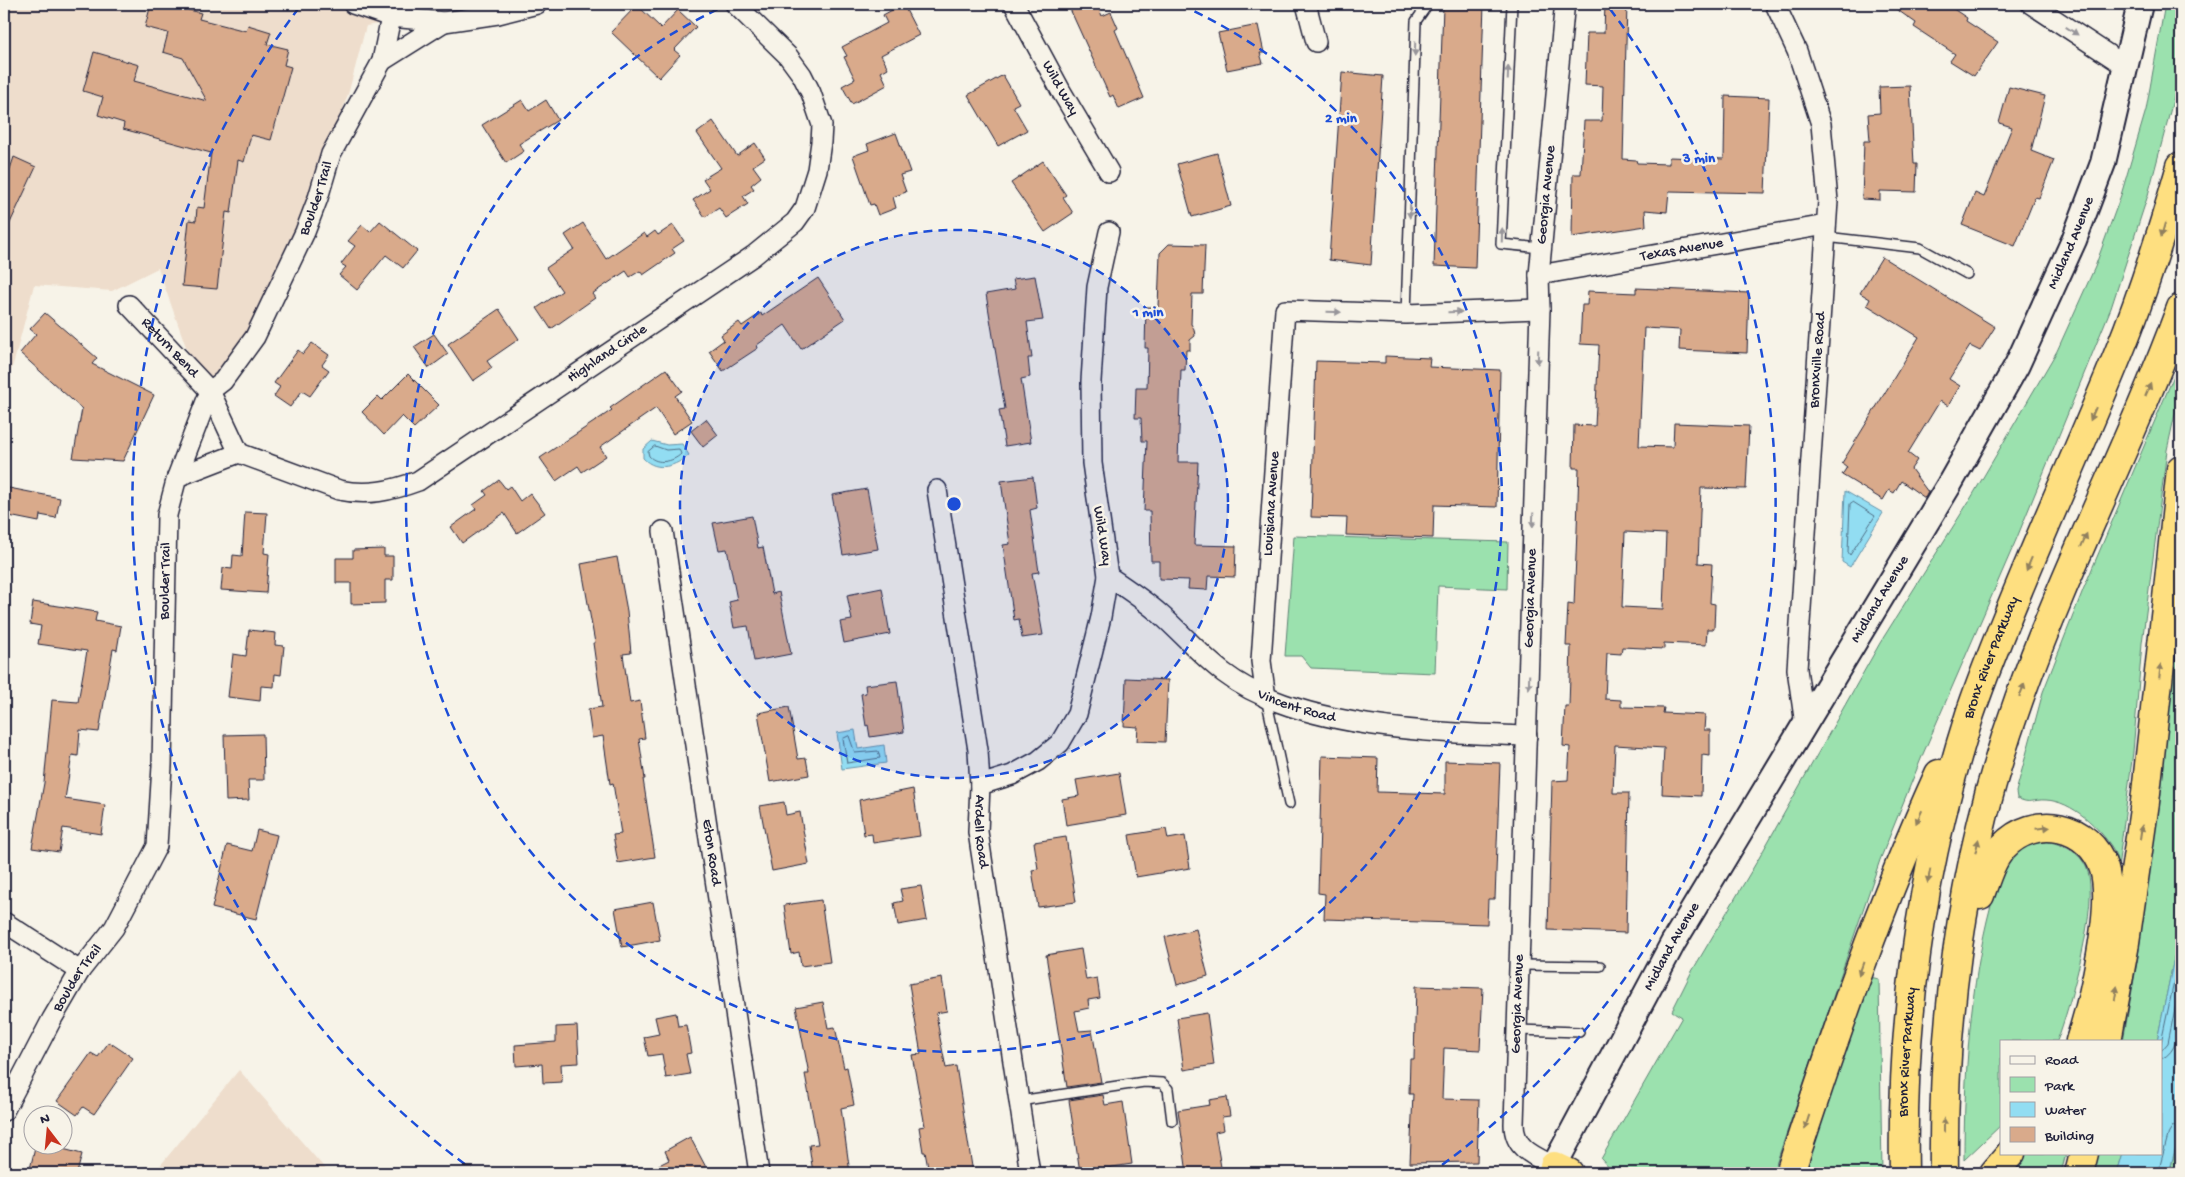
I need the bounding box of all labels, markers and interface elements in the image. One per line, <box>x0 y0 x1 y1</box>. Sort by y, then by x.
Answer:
one-way arrow <box>2065 26 2079 35</box>
one-way arrow <box>1411 41 1419 57</box>
street label: Wild Way <box>1037 58 1083 120</box>
one-way arrow <box>1505 64 1513 80</box>
text: 2 min <box>1325 110 1358 128</box>
street label: Georgia Avenue <box>1533 144 1560 245</box>
text: 3 min <box>1682 150 1716 168</box>
street label: Boulder Trail <box>295 159 337 239</box>
street label: Midland Avenue <box>2044 194 2099 292</box>
one-way arrow <box>1405 203 1413 219</box>
one-way arrow <box>2158 223 2166 238</box>
one-way arrow <box>1498 227 1506 243</box>
street label: Texas Avenue <box>1638 234 1725 266</box>
text: 1 min <box>1132 304 1164 322</box>
one-way arrow <box>1326 308 1342 316</box>
one-way arrow <box>1447 308 1463 316</box>
street label: Bronxville Road <box>1806 310 1830 410</box>
street label: Return Bend <box>137 314 203 383</box>
street label: Highland Circle <box>564 320 651 387</box>
one-way arrow <box>1534 350 1542 366</box>
one-way arrow <box>2144 382 2152 397</box>
one-way arrow <box>2088 407 2096 421</box>
street label: Louisiana Avenue <box>1259 450 1284 557</box>
centre of rings <box>945 495 963 513</box>
street label: Wild Way <box>1088 505 1116 568</box>
one-way arrow <box>1529 512 1537 528</box>
one-way arrow <box>2080 532 2088 547</box>
street label: Boulder Trail <box>156 542 175 621</box>
street label: Georgia Avenue <box>1520 548 1541 648</box>
street label: Midland Avenue <box>1847 552 1913 646</box>
one-way arrow <box>2025 557 2033 571</box>
street label: Bronx River Parkway <box>1960 593 2024 722</box>
one-way arrow <box>2156 663 2164 679</box>
one-way arrow <box>1524 675 1532 691</box>
one-way arrow <box>2018 682 2026 697</box>
street label: Vincent Road <box>1253 685 1338 727</box>
street label: Ardell Road <box>969 794 993 871</box>
one-way arrow <box>1915 810 1923 824</box>
street label: Eton Road <box>697 818 725 888</box>
one-way arrow <box>2036 824 2052 832</box>
one-way arrow <box>2137 824 2145 840</box>
one-way arrow <box>1973 838 1981 853</box>
one-way arrow <box>1925 868 1933 883</box>
street label: Midland Avenue <box>1640 899 1704 994</box>
street label: Boulder Trail <box>49 941 106 1016</box>
street label: Georgia Avenue <box>1507 954 1528 1054</box>
one-way arrow <box>1857 961 1864 976</box>
one-way arrow <box>2112 984 2120 1000</box>
street label: Bronx River Parkway <box>1895 986 1921 1118</box>
legend <box>2000 1040 2162 1154</box>
text: Road <box>2045 1052 2079 1070</box>
text: Park <box>2044 1078 2075 1096</box>
text: Water <box>2045 1102 2087 1120</box>
north arrow <box>22 1104 72 1154</box>
text: N <box>38 1110 52 1129</box>
one-way arrow <box>1803 1114 1810 1129</box>
one-way arrow <box>1940 1116 1948 1132</box>
text: Building <box>2044 1128 2094 1146</box>

